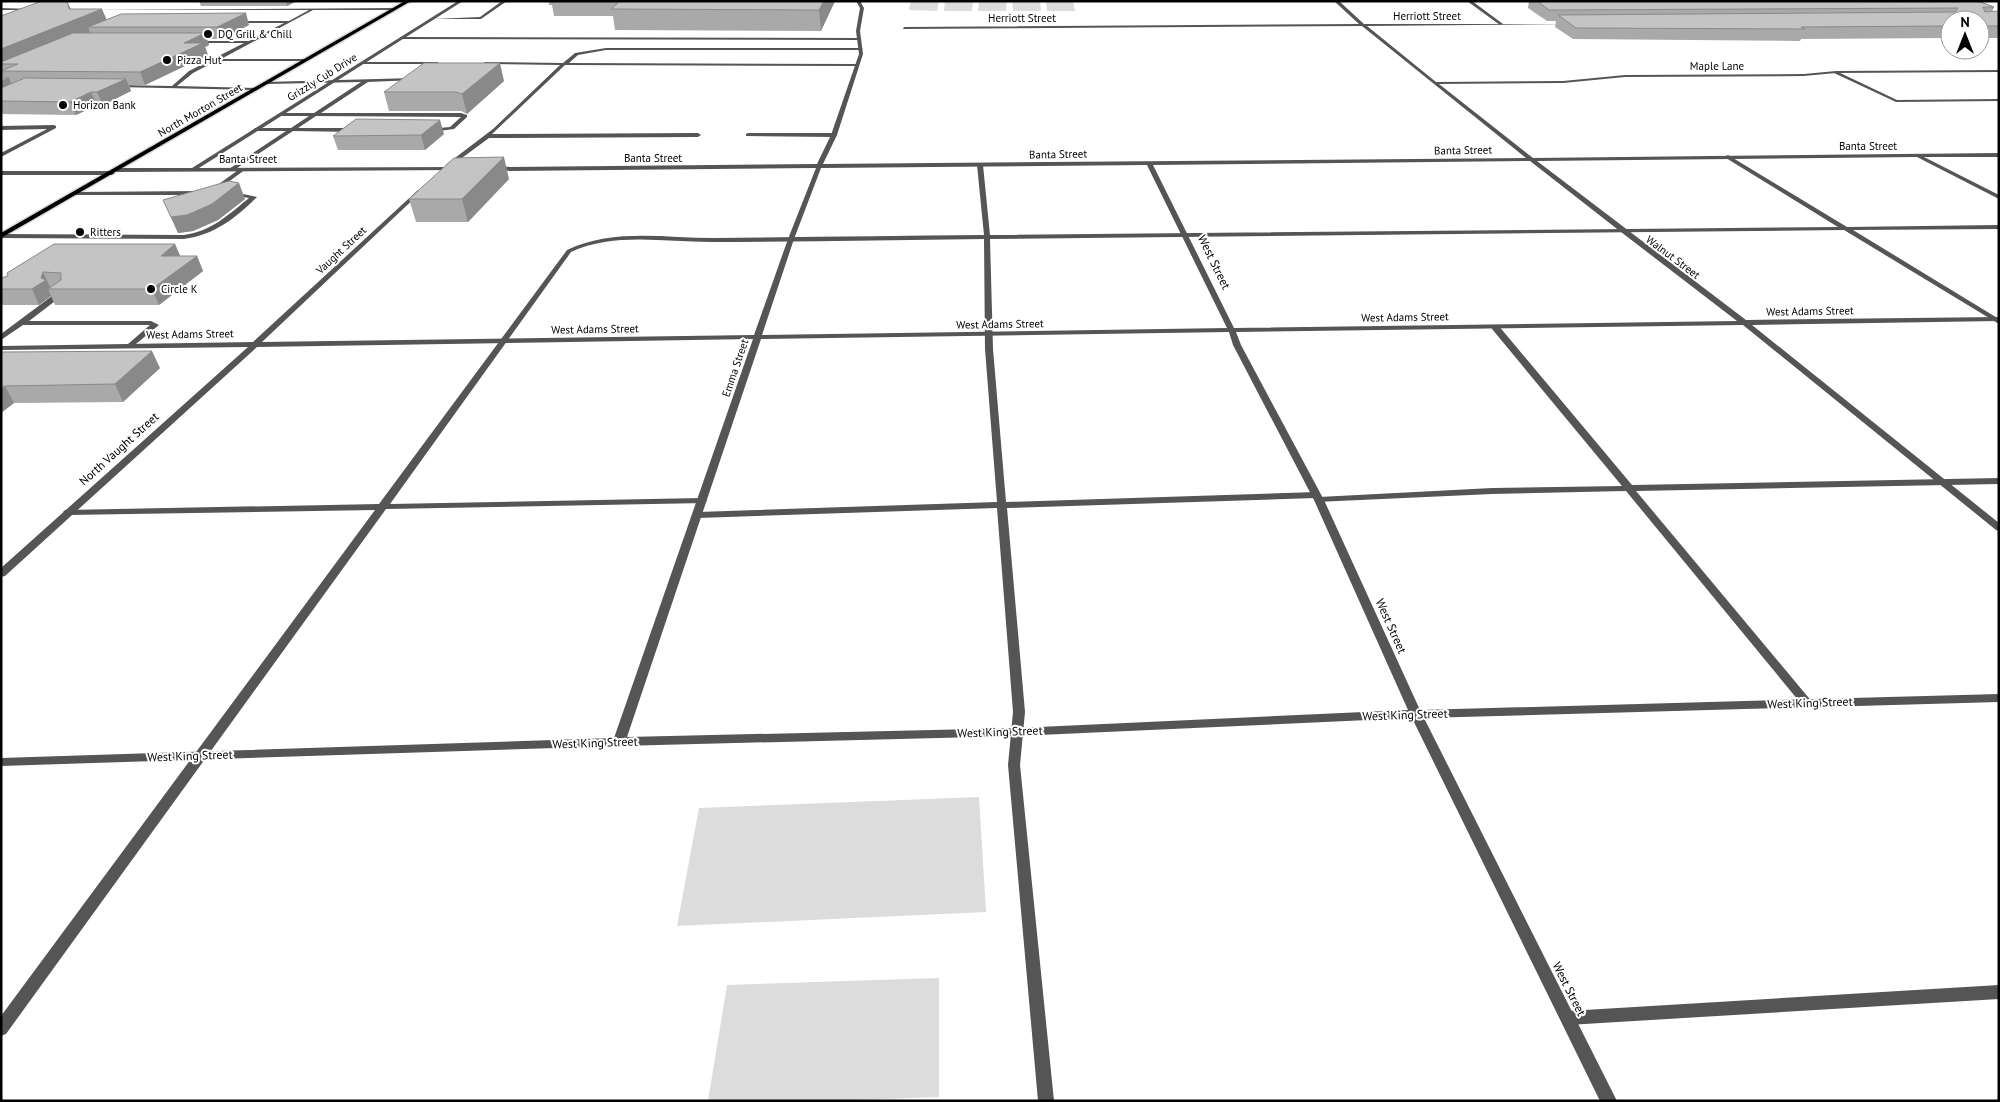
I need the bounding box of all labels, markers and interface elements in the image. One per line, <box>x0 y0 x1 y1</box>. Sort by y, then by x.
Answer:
street label: Herriott Street <box>1393 9 1461 23</box>
north arrow <box>1940 10 1990 60</box>
street label: Herriott Street <box>988 11 1056 25</box>
text: N <box>1960 13 1970 31</box>
place label: DQ Grill & Chill <box>218 27 293 41</box>
marker: DQ Grill & Chill <box>202 28 214 40</box>
street label: Grizzly Cub Drive <box>285 50 360 104</box>
place label: Pizza Hut <box>177 53 222 67</box>
marker: Pizza Hut <box>161 54 173 66</box>
street label: Maple Lane <box>1690 59 1745 73</box>
street label: North Morton Street <box>155 80 245 140</box>
place label: Horizon Bank <box>73 98 136 112</box>
marker: Horizon Bank <box>57 99 69 111</box>
street label: Banta Street <box>1839 139 1897 153</box>
street label: Banta Street <box>1434 142 1492 158</box>
street label: Banta Street <box>1029 146 1087 162</box>
street label: Banta Street <box>624 151 682 165</box>
street label: Banta Street <box>219 152 277 166</box>
street label: Vaught Street <box>312 223 369 278</box>
place label: Ritters <box>90 225 121 239</box>
marker: Ritters <box>74 226 86 238</box>
street label: West Street <box>1195 232 1234 291</box>
street label: Walnut Street <box>1643 232 1703 282</box>
place label: Circle K <box>161 282 198 296</box>
marker: Circle K <box>145 283 157 295</box>
street label: West Adams Street <box>1766 303 1854 319</box>
street label: West Adams Street <box>1361 309 1449 325</box>
street label: West Adams Street <box>956 316 1044 332</box>
street label: West Adams Street <box>551 321 639 337</box>
street label: West Adams Street <box>146 326 234 342</box>
street label: Emma Street <box>719 337 752 399</box>
street label: North Vaught Street <box>76 409 162 488</box>
street label: West Street <box>1373 596 1410 656</box>
street label: West King Street <box>1767 694 1853 711</box>
street label: West King Street <box>1362 706 1448 723</box>
street label: West King Street <box>957 723 1043 740</box>
street label: West King Street <box>552 734 638 751</box>
street label: West King Street <box>147 747 233 764</box>
street label: West Street <box>1549 959 1589 1018</box>

